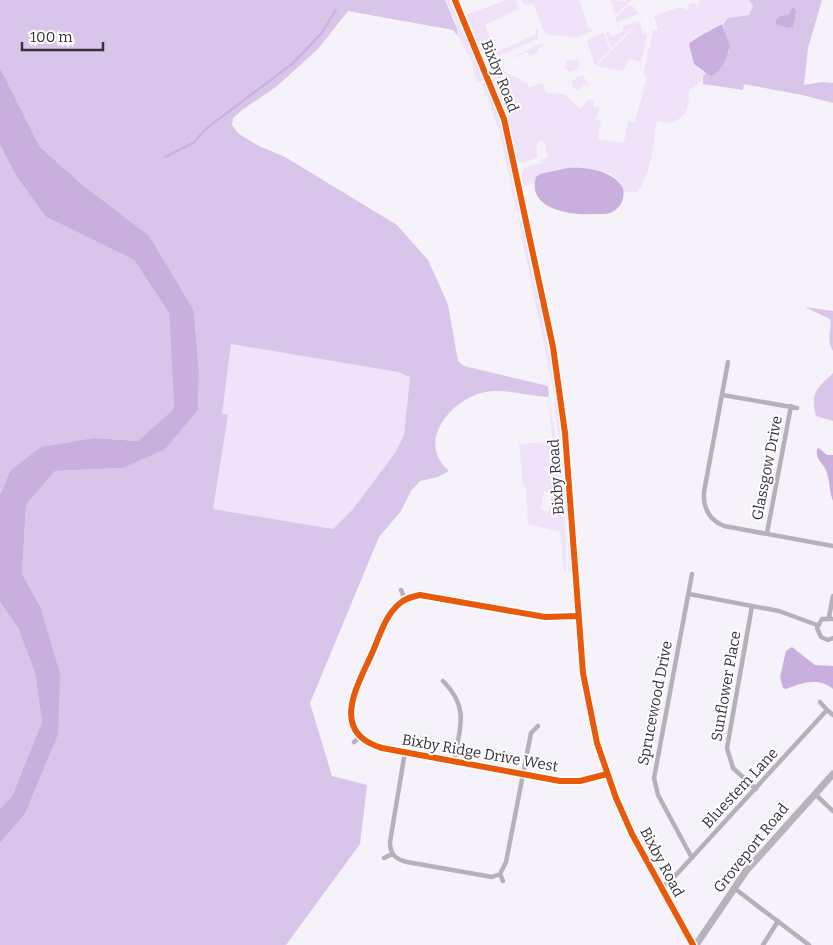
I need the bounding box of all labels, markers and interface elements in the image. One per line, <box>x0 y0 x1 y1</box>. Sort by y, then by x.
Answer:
scale bar <box>22 20 104 52</box>
text: 100 m <box>30 28 73 46</box>
street label: Bixby Road <box>477 37 523 115</box>
street label: Glassgow Drive <box>748 414 786 522</box>
street label: Bixby Road <box>544 438 568 516</box>
street label: Sunflower Place <box>707 629 745 743</box>
street label: Sprucewood Drive <box>634 639 676 767</box>
street label: Bixby Ridge Drive West <box>400 730 560 776</box>
street label: Bluestem Lane <box>698 744 782 832</box>
street label: Groveport Road <box>710 800 792 896</box>
street label: Bixby Road <box>636 824 688 900</box>

